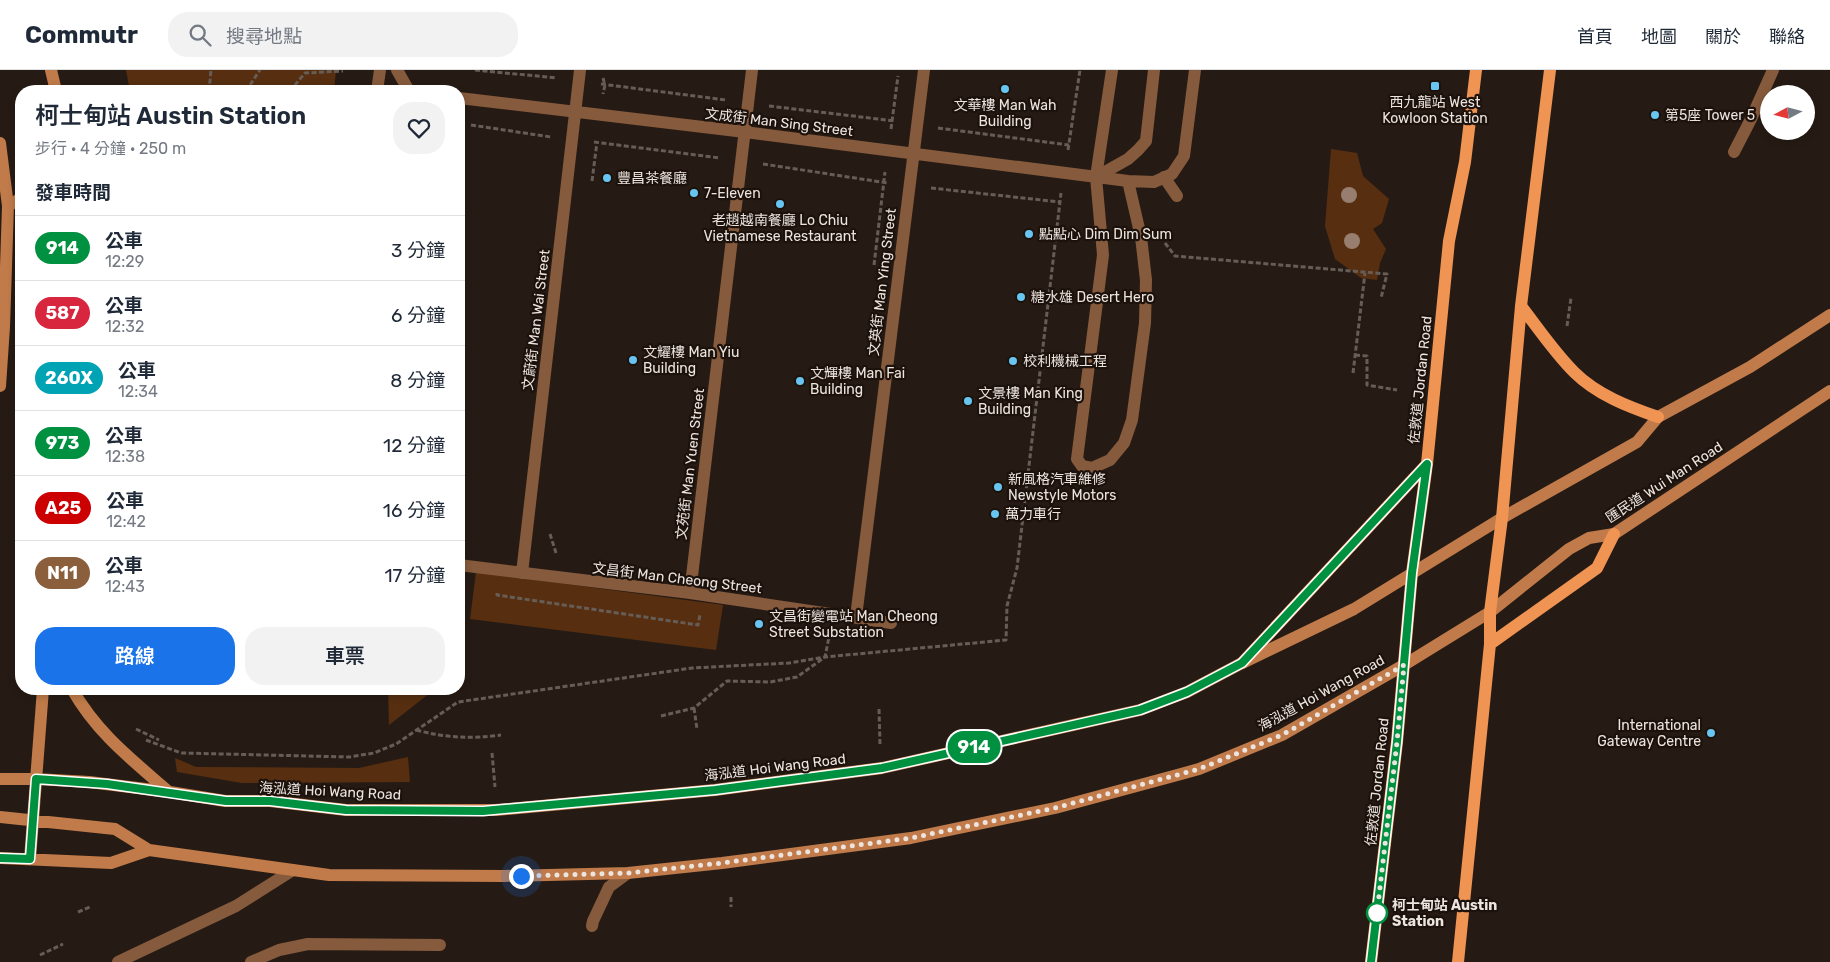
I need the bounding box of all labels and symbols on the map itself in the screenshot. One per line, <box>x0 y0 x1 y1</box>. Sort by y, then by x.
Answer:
marker: 西九龍站 West Kowloon Station <box>1429 80 1441 92</box>
marker: 文華樓 Man Wah Building <box>999 83 1011 95</box>
north arrow <box>1760 85 1815 140</box>
place label: 西九龍站 West Kowloon Station <box>1382 94 1488 127</box>
place label: 文華樓 Man Wah Building <box>953 97 1057 130</box>
street label: 文成街 Man Sing Street <box>704 105 854 140</box>
place label: 第5座 Tower 5 <box>1665 107 1755 124</box>
marker: 第5座 Tower 5 <box>1649 109 1661 121</box>
place label: 豐昌茶餐廳 <box>617 170 687 187</box>
marker: 豐昌茶餐廳 <box>601 172 613 184</box>
place label: 7-Eleven <box>704 185 761 202</box>
marker: 7-Eleven <box>688 187 700 199</box>
marker: 老趙越南餐廳 Lo Chiu Vietnamese Restaurant <box>774 198 786 210</box>
street label: 文英街 Man Ying Street <box>865 207 900 357</box>
place label: 老趙越南餐廳 Lo Chiu Vietnamese Restaurant <box>703 212 857 245</box>
place label: 點點心 Dim Dim Sum <box>1039 226 1172 243</box>
marker: 點點心 Dim Dim Sum <box>1023 228 1035 240</box>
street label: 文蔚街 Man Wai Street <box>519 248 554 392</box>
place label: 糖水雄 Desert Hero <box>1031 289 1154 306</box>
marker: 糖水雄 Desert Hero <box>1015 291 1027 303</box>
street label: 佐敦道 Jordan Road <box>1405 315 1436 445</box>
place label: 文耀樓 Man Yiu Building <box>643 344 739 377</box>
place label: 校利機械工程 <box>1023 353 1107 370</box>
marker: 文耀樓 Man Yiu Building <box>627 354 639 366</box>
marker: 校利機械工程 <box>1007 355 1019 367</box>
place label: 文輝樓 Man Fai Building <box>810 365 905 398</box>
marker: 文輝樓 Man Fai Building <box>794 375 806 387</box>
place label: 文景樓 Man King Building <box>978 385 1083 418</box>
street label: 文苑街 Man Yuen Street <box>673 387 708 541</box>
marker: 文景樓 Man King Building <box>962 395 974 407</box>
street label: 匯民道 Wui Man Road <box>1603 438 1726 527</box>
place label: 新風格汽車維修 Newstyle Motors <box>1008 471 1116 504</box>
marker: 新風格汽車維修 Newstyle Motors <box>992 481 1004 493</box>
place label: 萬力車行 <box>1005 506 1061 523</box>
marker: 萬力車行 <box>989 508 1001 520</box>
street label: 文昌街 Man Cheong Street <box>591 560 763 597</box>
place label: 文昌街變電站 Man Cheong Street Substation <box>769 608 938 641</box>
marker: 文昌街變電站 Man Cheong Street Substation <box>753 618 765 630</box>
street label: 海泓道 Hoi Wang Road <box>1255 652 1388 735</box>
street label: 佐敦道 Jordan Road <box>1362 717 1393 847</box>
place label: International Gateway Centre <box>1597 717 1701 750</box>
marker: International Gateway Centre <box>1705 727 1717 739</box>
line badge: 914 <box>945 731 1003 763</box>
street label: 海泓道 Hoi Wang Road <box>703 750 847 785</box>
street label: 海泓道 Hoi Wang Road <box>259 779 401 804</box>
your location <box>509 864 534 889</box>
place label: 柯士甸站 Austin Station <box>1392 897 1497 930</box>
marker: 柯士甸站 Austin Station <box>1366 902 1388 924</box>

